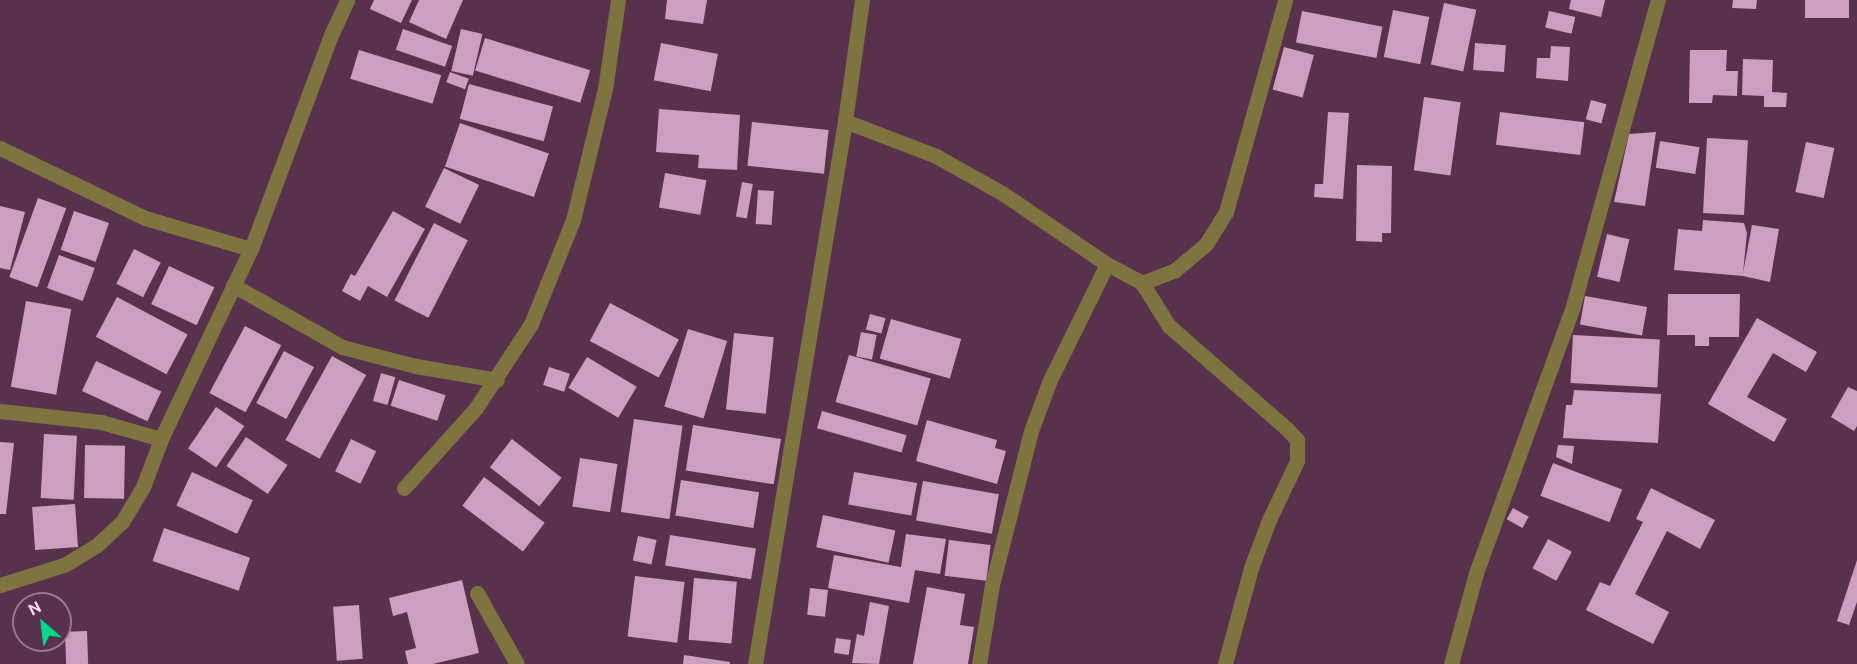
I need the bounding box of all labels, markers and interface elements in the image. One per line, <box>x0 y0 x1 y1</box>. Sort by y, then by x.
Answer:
north arrow <box>12 592 72 652</box>
text: N <box>25 597 44 619</box>

